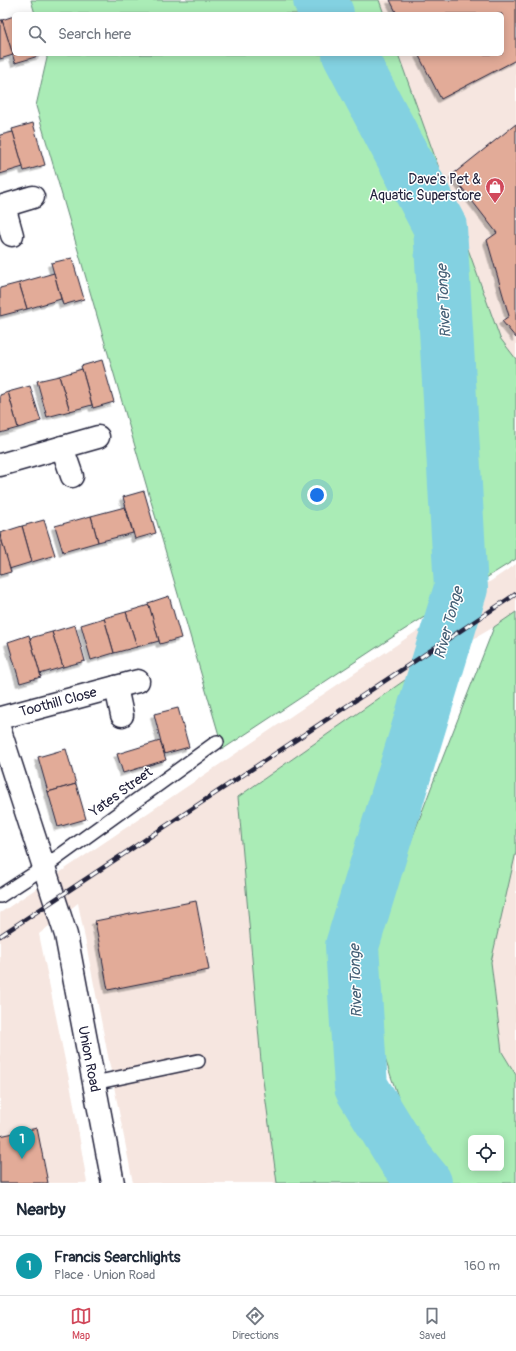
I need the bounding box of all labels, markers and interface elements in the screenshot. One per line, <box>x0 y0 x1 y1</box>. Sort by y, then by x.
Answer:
search box <box>12 12 504 56</box>
icon: search <box>26 23 48 45</box>
text: Search here <box>58 25 131 44</box>
place label: Dave's Pet & Aquatic Superstore <box>369 171 481 204</box>
shop icon: Dave's Pet & Aquatic Superstore <box>484 176 506 204</box>
water label: River Tonge <box>433 262 455 338</box>
your location <box>307 485 327 505</box>
water label: River Tonge <box>430 583 468 661</box>
street label: Toothill Close <box>17 683 99 720</box>
street label: Yates Street <box>85 763 156 821</box>
water label: River Tonge <box>345 942 367 1018</box>
street label: Union Road <box>74 1024 104 1094</box>
pin: 1 <box>9 1126 35 1159</box>
map controls <box>468 1135 504 1171</box>
button: locate <box>468 1135 504 1171</box>
text: Nearby <box>16 1199 65 1220</box>
text: Francis Searchlights <box>54 1248 181 1267</box>
text: 1 <box>26 1258 32 1274</box>
text: 160 m <box>464 1258 500 1274</box>
text: Place · Union Road <box>54 1267 155 1283</box>
tab: Map <box>70 1305 92 1342</box>
tab: Directions <box>232 1305 279 1342</box>
tab: Saved <box>419 1305 446 1342</box>

